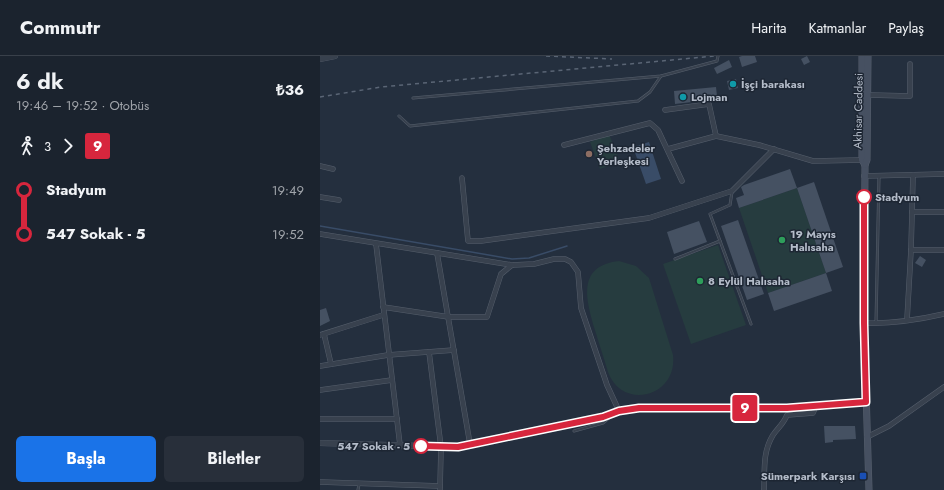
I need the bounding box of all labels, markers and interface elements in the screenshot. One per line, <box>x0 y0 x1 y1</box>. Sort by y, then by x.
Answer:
text: Commutr <box>20 14 100 41</box>
text: Harita <box>751 18 787 38</box>
text: Katmanlar <box>809 18 866 38</box>
text: Paylaş <box>888 18 924 38</box>
text: 6 dk <box>16 65 64 97</box>
street label: Akhisar Caddesi <box>849 73 867 149</box>
place label: İşçi barakası <box>741 76 805 92</box>
text: ₺36 <box>276 79 304 101</box>
marker: İşçi barakası <box>728 79 738 89</box>
place label: Lojman <box>691 89 728 105</box>
marker: Lojman <box>678 92 688 102</box>
text: 19:46 – 19:52 · Otobüs <box>16 96 149 115</box>
icon: walk <box>16 135 38 157</box>
icon: forward <box>57 135 79 157</box>
text: 9 <box>93 136 102 156</box>
text: 3 <box>44 137 51 156</box>
place label: Şehzadeler Yerleşkesi <box>596 140 655 169</box>
marker: Şehzadeler Yerleşkesi <box>584 149 594 159</box>
text: Stadyum <box>46 179 106 201</box>
text: 19:49 <box>272 181 304 200</box>
marker: Stadyum <box>856 189 872 205</box>
place label: Stadyum <box>875 189 919 205</box>
text: 547 Sokak - 5 <box>46 223 145 245</box>
text: 19:52 <box>272 225 304 244</box>
place label: 19 Mayıs Halısaha <box>790 226 836 255</box>
marker: 19 Mayıs Halısaha <box>777 235 787 245</box>
place label: 8 Eylül Halısaha <box>708 273 790 289</box>
marker: 8 Eylül Halısaha <box>695 276 705 286</box>
line badge: 9 <box>732 395 758 421</box>
text: 9 <box>740 398 750 418</box>
button: Başla <box>16 436 156 482</box>
button: Biletler <box>164 436 304 482</box>
place label: 547 Sokak - 5 <box>337 438 410 454</box>
marker: 547 Sokak - 5 <box>413 438 429 454</box>
place label: Sümerpark Karşısı <box>761 468 855 484</box>
marker: Sümerpark Karşısı <box>858 471 868 481</box>

